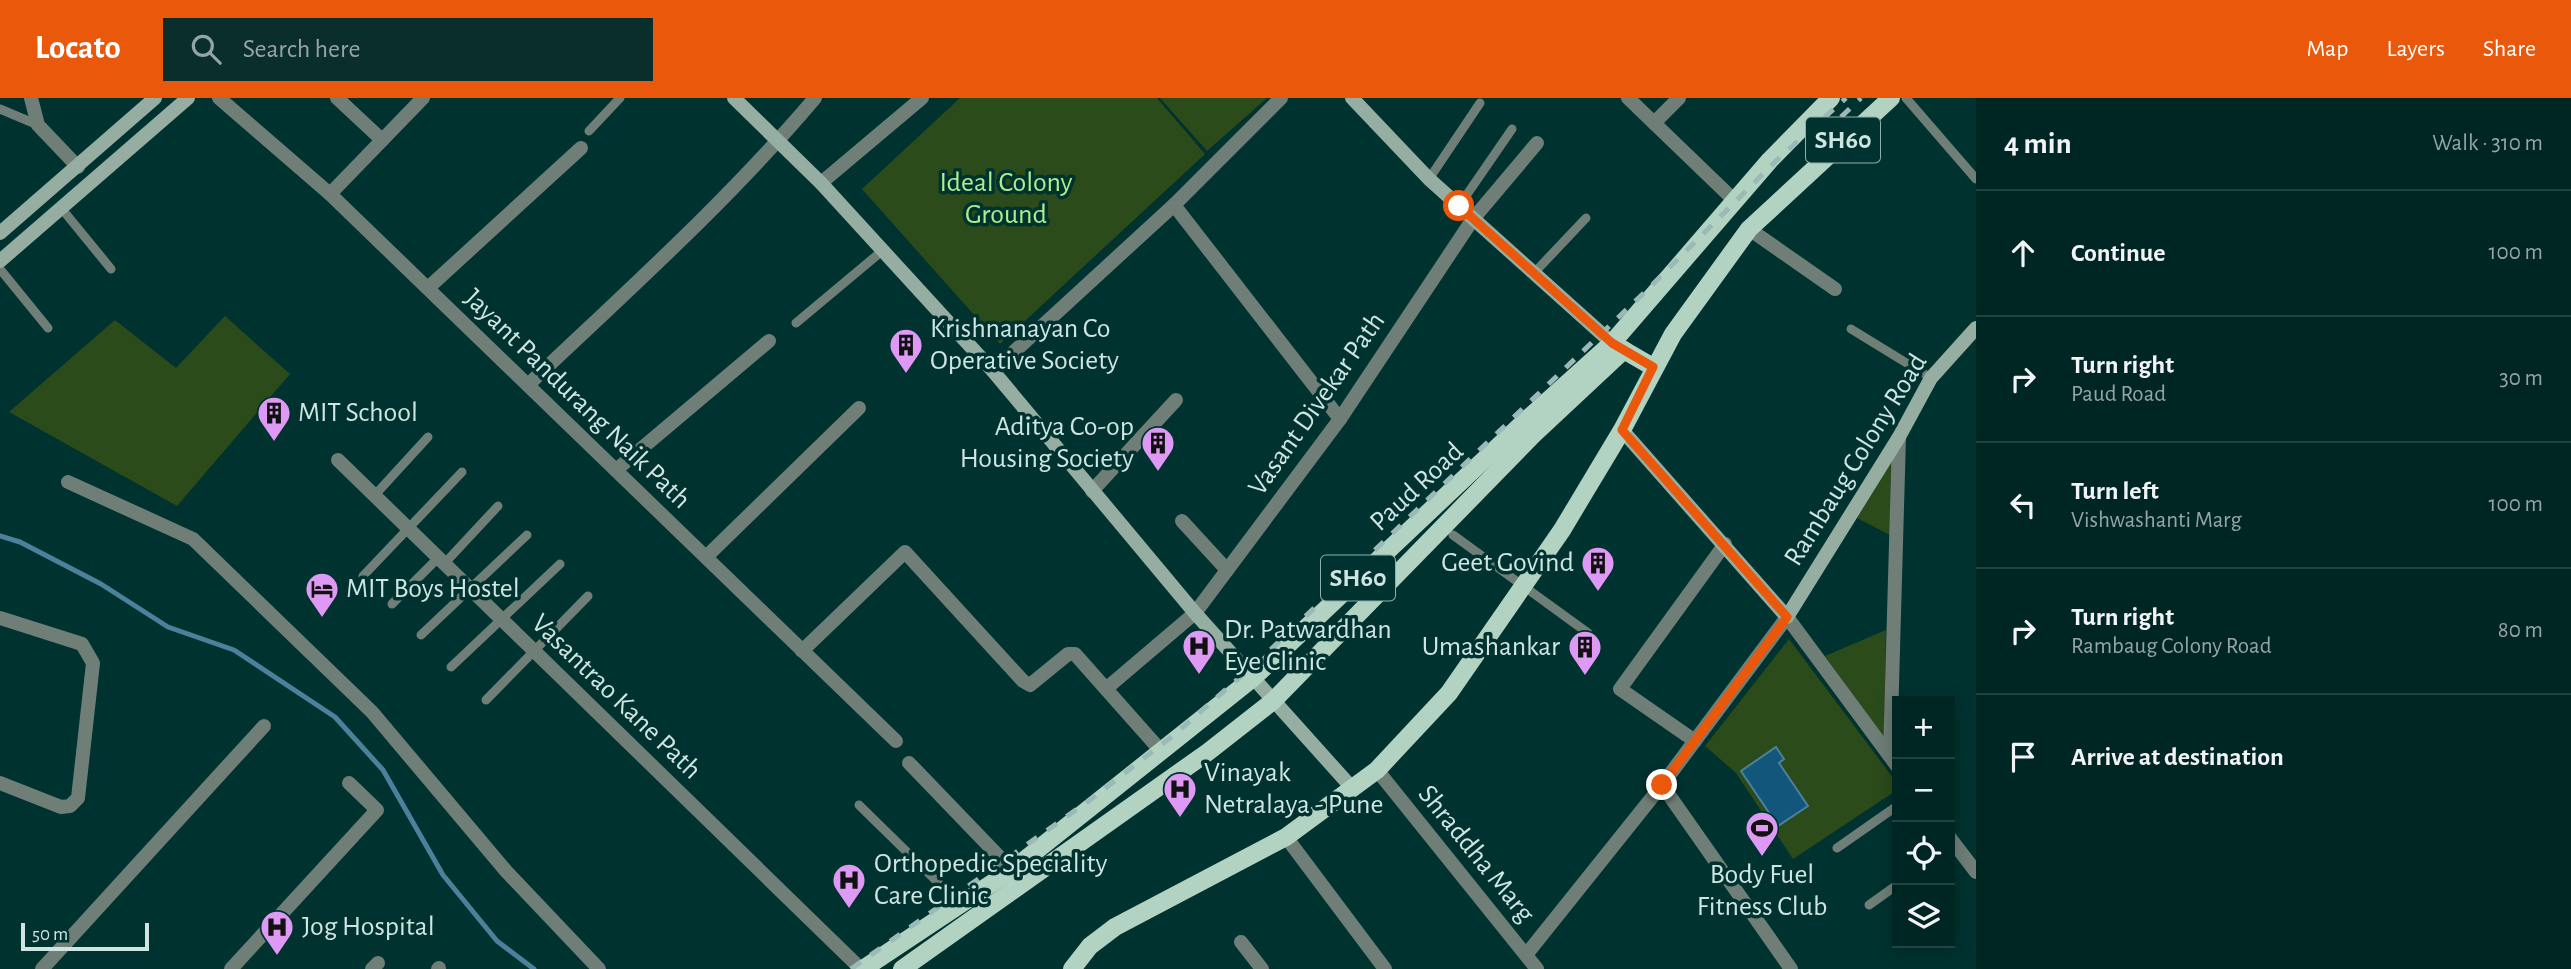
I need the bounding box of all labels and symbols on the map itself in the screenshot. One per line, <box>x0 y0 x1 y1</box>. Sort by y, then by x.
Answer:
road number: SH60 <box>1806 118 1880 162</box>
park label: Ideal Colony Ground <box>940 169 1072 229</box>
route start <box>1443 190 1474 221</box>
street label: Jayant Pandurang Naik Path <box>459 284 695 514</box>
street label: Vasant Divekar Path <box>1244 307 1390 501</box>
place label: Krishnanayan Co Operative Society <box>930 315 1119 375</box>
building icon: Krishnanayan Co Operative Society <box>887 326 925 375</box>
street label: Rambaug Colony Road <box>1779 349 1933 571</box>
building icon: MIT School <box>255 394 293 443</box>
place label: MIT School <box>298 399 418 427</box>
place label: Aditya Co-op Housing Society <box>960 413 1134 473</box>
building icon: Aditya Co-op Housing Society <box>1139 424 1177 473</box>
street label: Paud Road <box>1365 437 1469 537</box>
building icon: Geet Govind <box>1579 544 1617 593</box>
place label: Geet Govind <box>1441 549 1574 577</box>
road number: SH60 <box>1321 556 1395 600</box>
hotel icon: MIT Boys Hostel <box>303 570 341 619</box>
place label: MIT Boys Hostel <box>346 575 520 603</box>
street label: Vasantrao Kane Path <box>526 609 706 785</box>
place label: Dr. Patwardhan Eye Clinic <box>1224 616 1392 676</box>
hospital icon: Dr. Patwardhan Eye Clinic <box>1180 627 1218 676</box>
building icon: Umashankar <box>1566 628 1604 677</box>
place label: Umashankar <box>1422 633 1560 661</box>
place label: Vinayak Netralaya - Pune <box>1204 759 1383 819</box>
route end <box>1646 769 1677 800</box>
hospital icon: Vinayak Netralaya - Pune <box>1161 770 1199 819</box>
street label: Shraddha Marg <box>1413 780 1540 928</box>
sports icon: Body Fuel Fitness Club <box>1743 809 1781 858</box>
place label: Orthopedic Speciality Care Clinic <box>874 850 1107 910</box>
hospital icon: Orthopedic Speciality Care Clinic <box>830 861 868 910</box>
place label: Body Fuel Fitness Club <box>1697 861 1827 921</box>
hospital icon: Jog Hospital <box>258 908 296 957</box>
place label: Jog Hospital <box>302 913 435 941</box>
scale bar <box>21 920 149 952</box>

